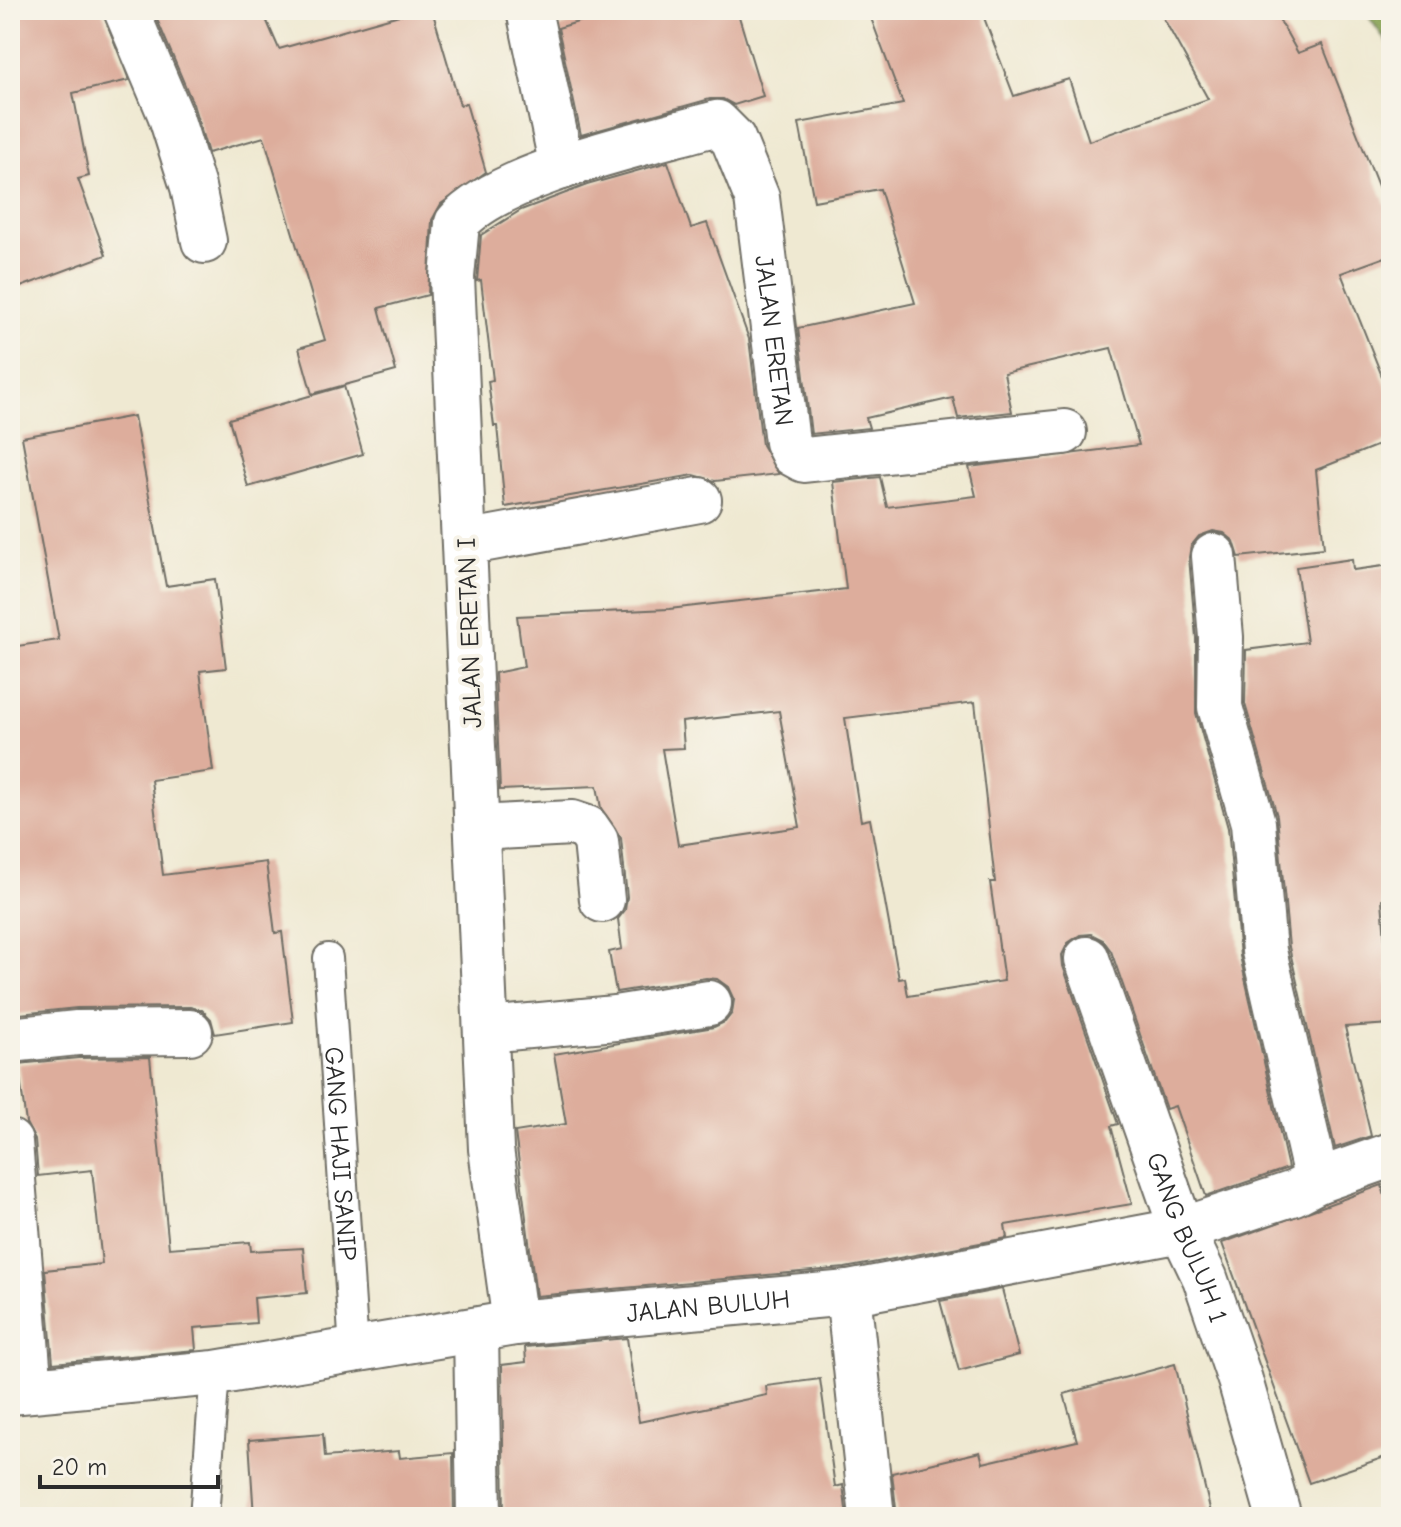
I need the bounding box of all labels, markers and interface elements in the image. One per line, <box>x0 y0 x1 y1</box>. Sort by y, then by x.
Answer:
street label: JALAN ERETAN <box>748 254 799 427</box>
street label: JALAN ERETAN I <box>452 537 488 729</box>
street label: GANG HAJI SANIP <box>318 1046 362 1261</box>
street label: GANG BULUH 1 <box>1140 1149 1233 1326</box>
street label: JALAN BULUH <box>625 1284 791 1329</box>
scale bar <box>40 1439 218 1489</box>
text: 20 m <box>52 1453 107 1481</box>

